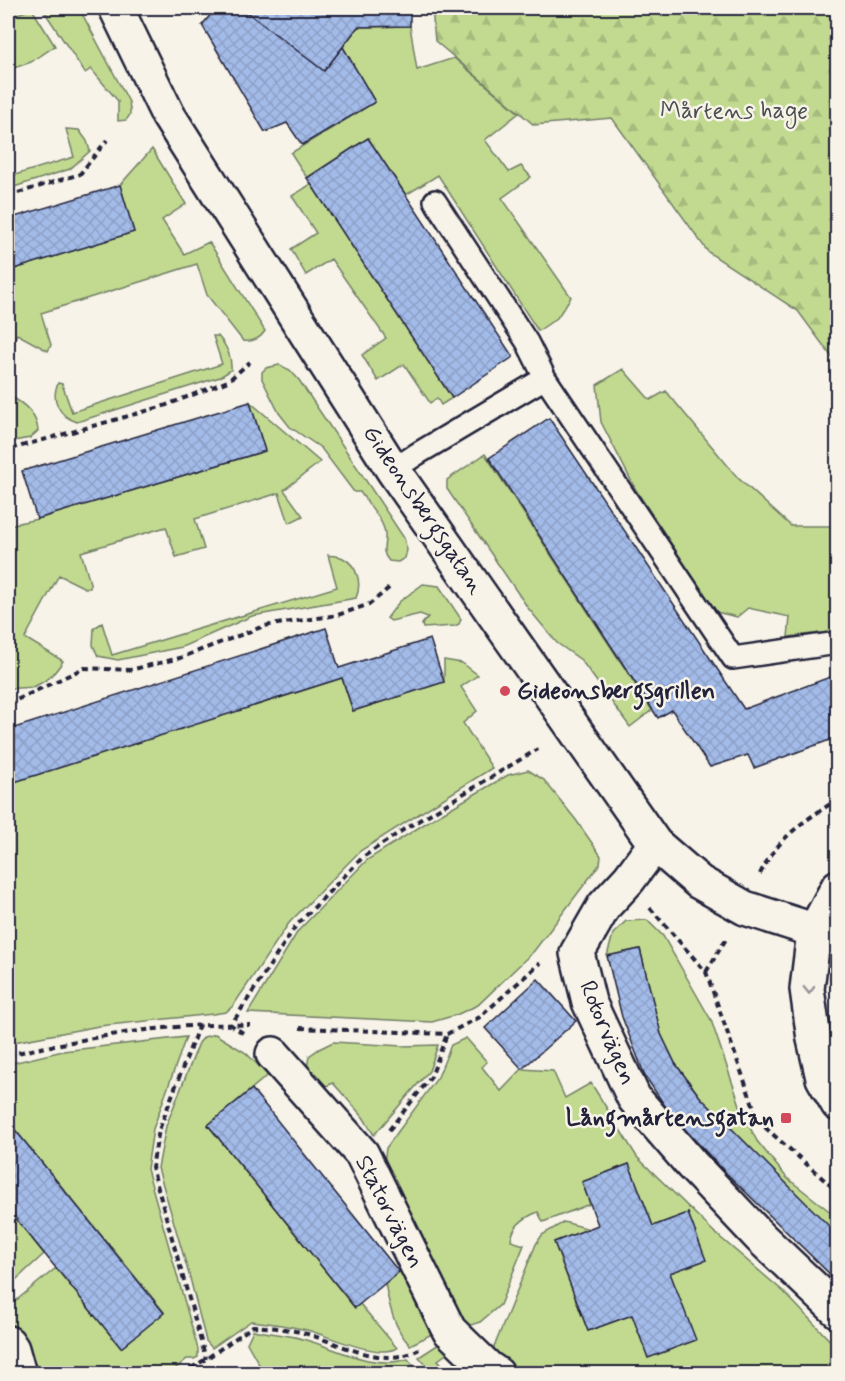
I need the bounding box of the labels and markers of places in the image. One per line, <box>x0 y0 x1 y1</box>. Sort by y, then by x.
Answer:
place label: Gideonsbergsgrillen <box>517 676 715 710</box>
marker: Gideonsbergsgrillen <box>498 684 512 698</box>
place label: Långmårtensgatan <box>566 1103 774 1137</box>
marker: Långmårtensgatan <box>779 1111 793 1125</box>

